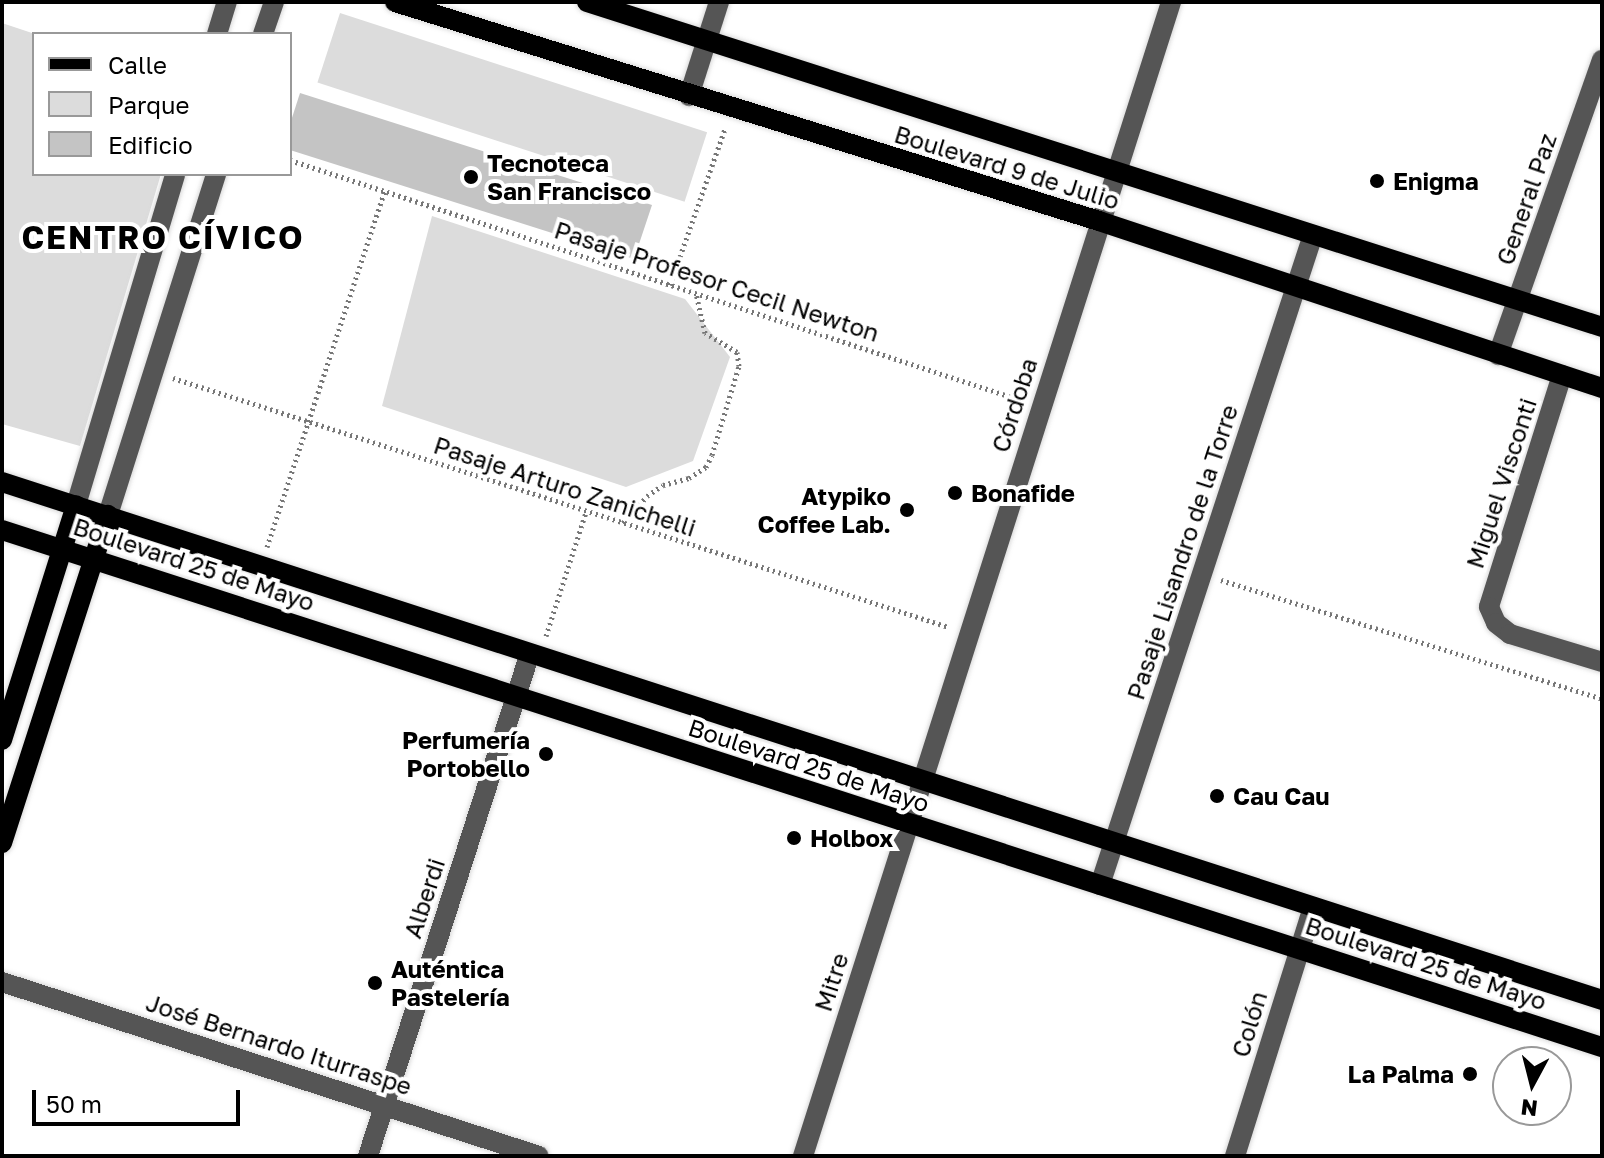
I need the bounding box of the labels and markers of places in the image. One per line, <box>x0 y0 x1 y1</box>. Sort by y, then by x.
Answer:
place label: Tecnoteca San Francisco <box>487 149 651 205</box>
place label: Enigma <box>1393 167 1479 195</box>
marker: Tecnoteca San Francisco <box>462 168 480 186</box>
marker: Enigma <box>1368 172 1386 190</box>
place label: Bonafide <box>971 479 1075 507</box>
place label: Atypiko Coffee Lab. <box>758 482 891 538</box>
marker: Bonafide <box>946 484 964 502</box>
marker: Atypiko Coffee Lab. <box>898 501 916 519</box>
place label: Perfumería Portobello <box>402 726 530 782</box>
marker: Perfumería Portobello <box>537 745 555 763</box>
place label: Cau Cau <box>1233 782 1329 810</box>
marker: Cau Cau <box>1208 787 1226 805</box>
place label: Holbox <box>810 824 893 852</box>
marker: Holbox <box>785 829 803 847</box>
place label: Auténtica Pastelería <box>391 955 510 1011</box>
marker: Auténtica Pastelería <box>366 974 384 992</box>
place label: La Palma <box>1348 1060 1454 1088</box>
marker: La Palma <box>1461 1065 1479 1083</box>

